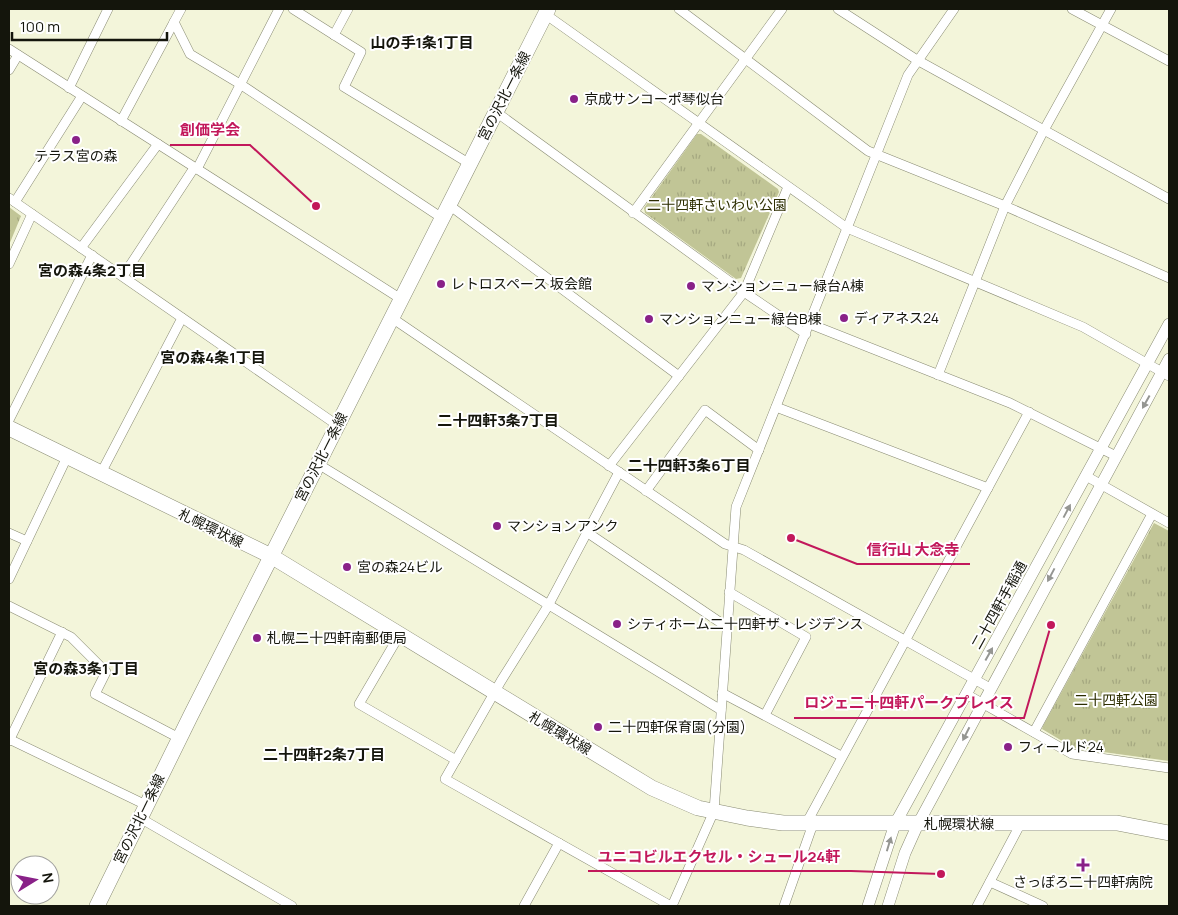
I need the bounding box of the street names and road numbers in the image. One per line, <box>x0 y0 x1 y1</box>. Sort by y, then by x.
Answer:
street label: 宮の沢北一条線 <box>473 48 534 144</box>
street label: 宮の沢北一条線 <box>290 409 351 505</box>
street label: 札幌環状線 <box>176 504 247 551</box>
street label: 二十四軒手稲通 <box>966 557 1031 652</box>
street label: 札幌環状線 <box>525 706 595 759</box>
street label: 宮の沢北一条線 <box>109 771 169 867</box>
street label: 札幌環状線 <box>924 814 994 833</box>

